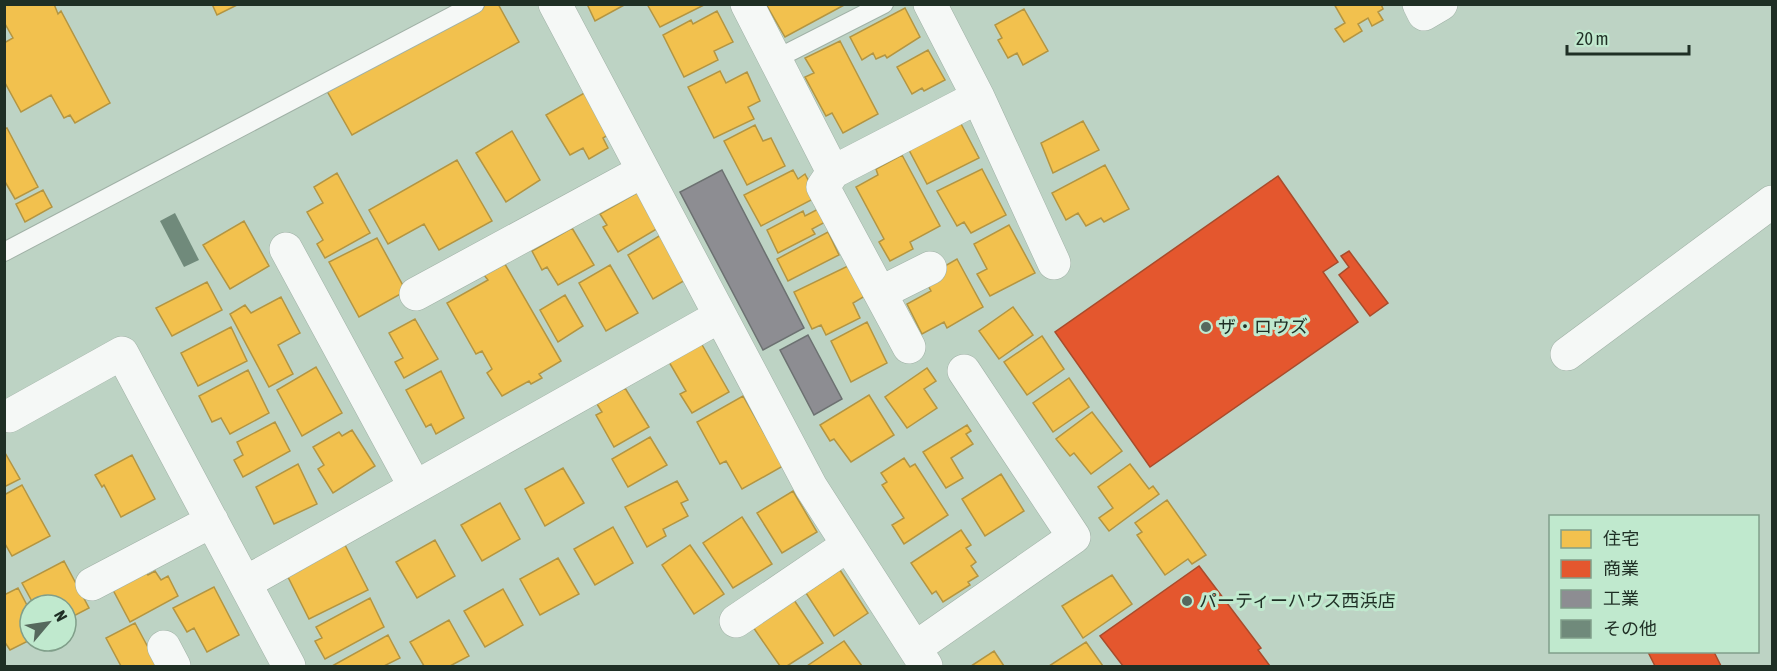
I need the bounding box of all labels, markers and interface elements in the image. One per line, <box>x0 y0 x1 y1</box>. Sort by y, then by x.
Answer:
scale bar <box>1567 18 1688 56</box>
text: 20 m <box>1576 28 1608 49</box>
place label: ザ・ロウズ <box>1218 316 1308 337</box>
marker: ザ・ロウズ <box>1199 320 1213 334</box>
legend <box>1549 515 1759 653</box>
text: 住宅 <box>1603 528 1639 549</box>
text: 商業 <box>1603 558 1639 579</box>
text: 工業 <box>1603 588 1639 609</box>
place label: パーティーハウス西浜店 <box>1199 590 1396 611</box>
north arrow <box>18 593 78 653</box>
marker: パーティーハウス西浜店 <box>1180 594 1194 608</box>
text: N <box>51 607 71 624</box>
text: その他 <box>1603 618 1657 639</box>

